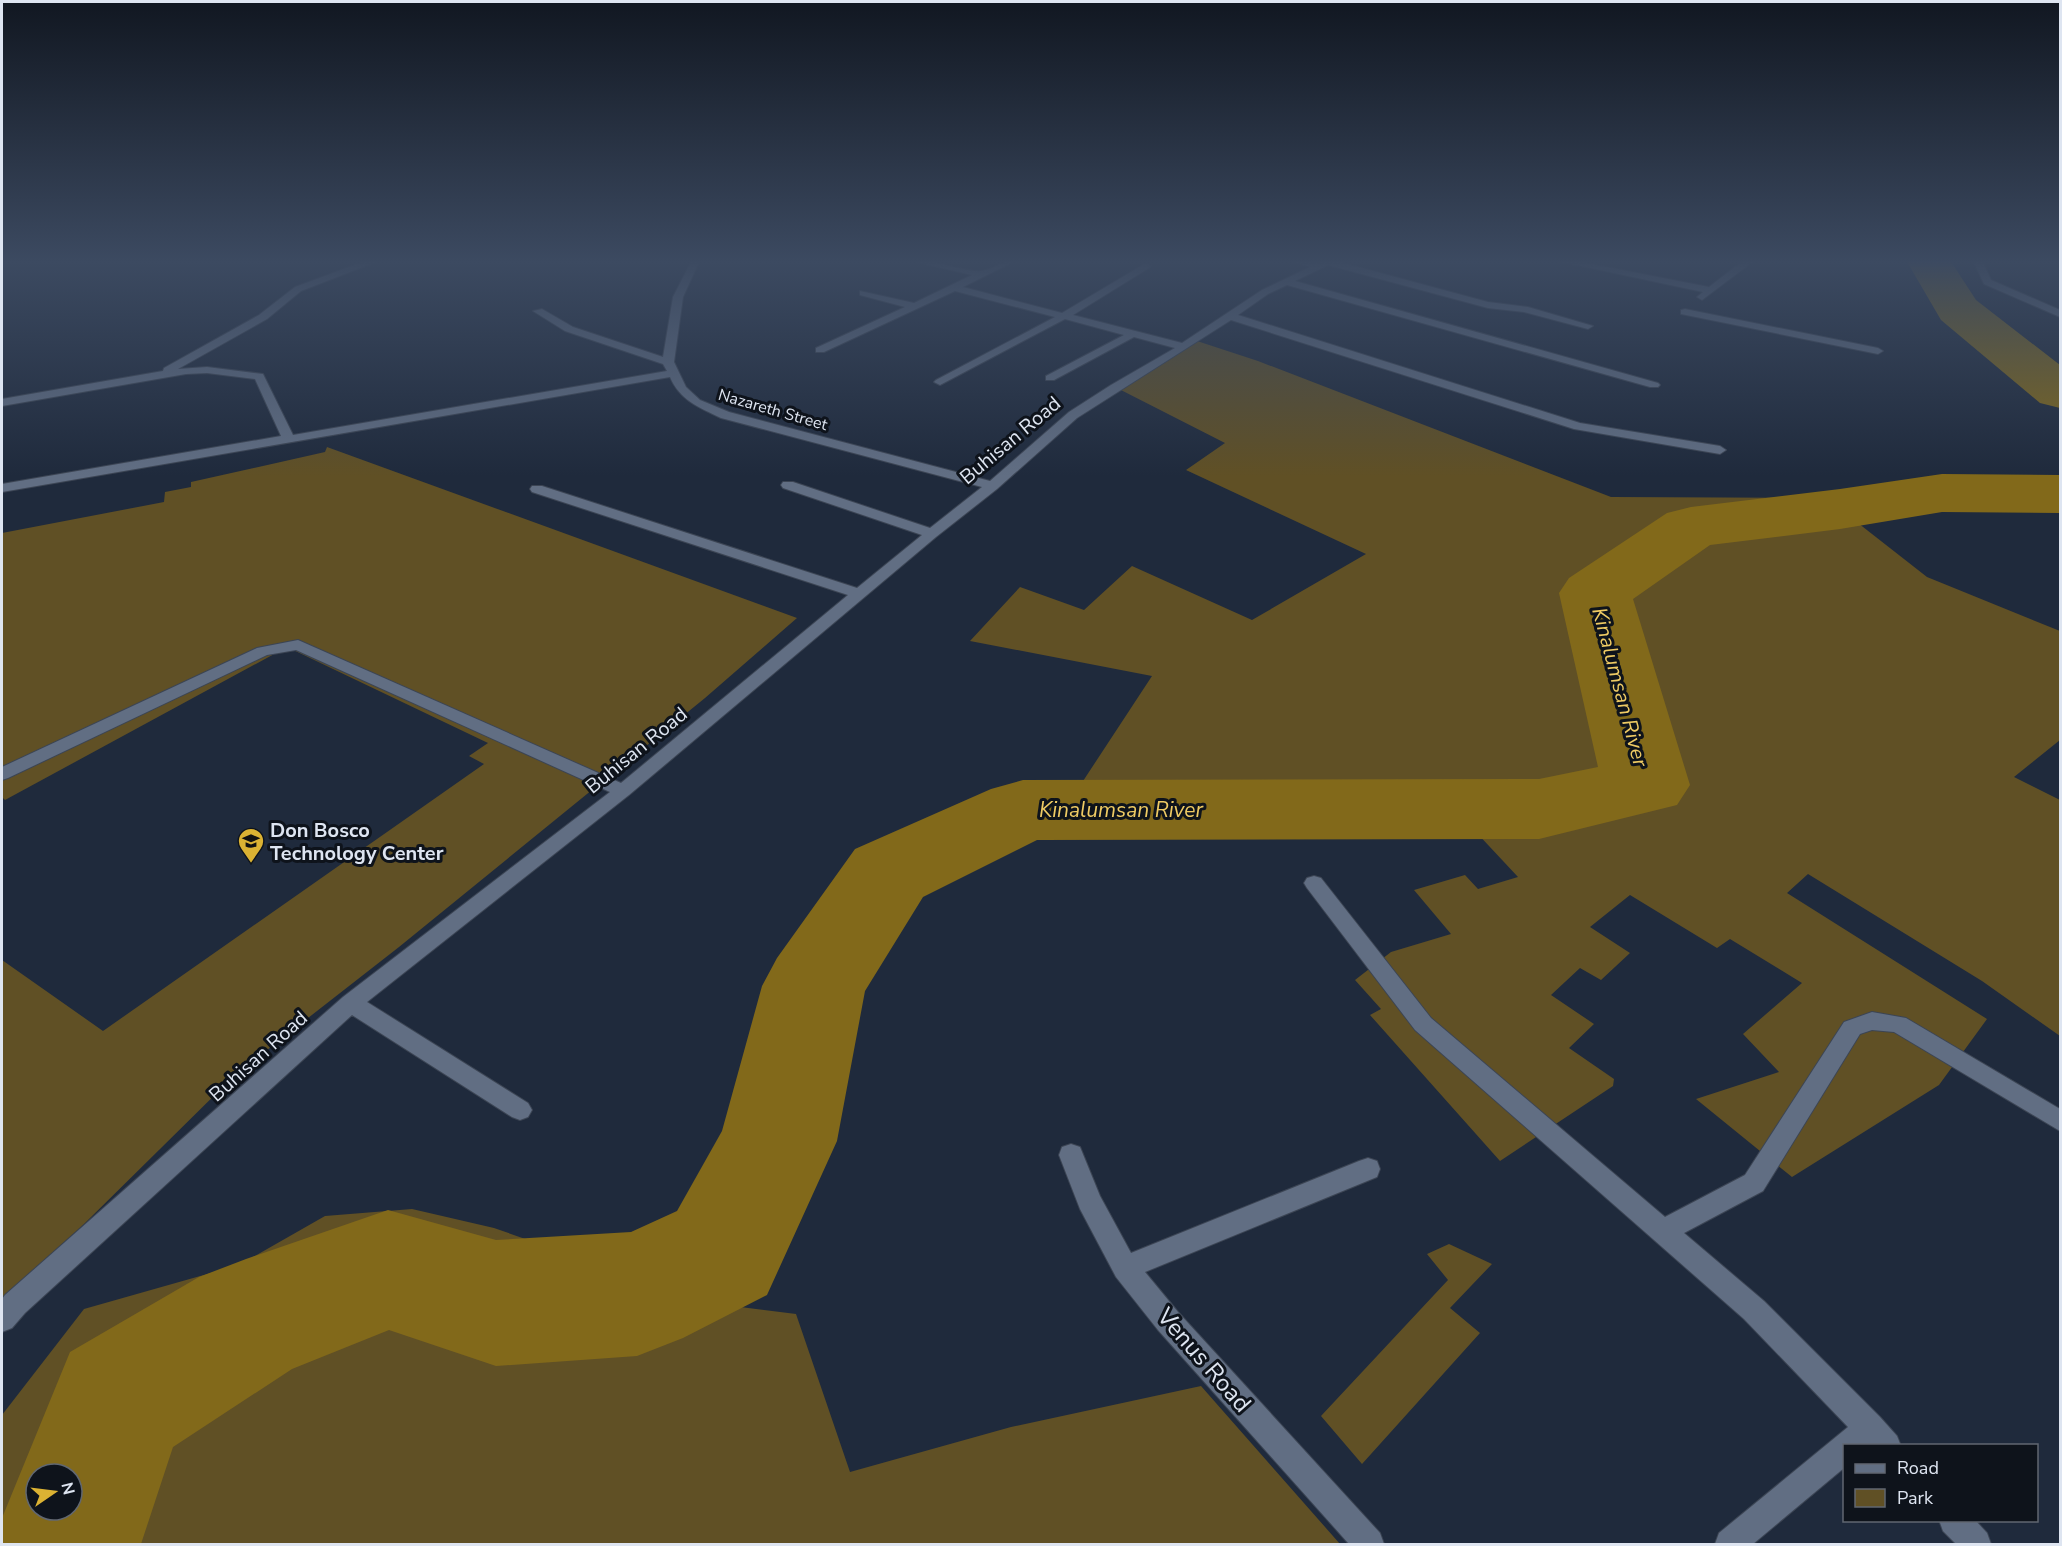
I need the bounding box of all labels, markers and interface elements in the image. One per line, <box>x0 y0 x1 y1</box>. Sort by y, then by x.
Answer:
street label: Nazareth Street <box>716 384 830 436</box>
street label: Buhisan Road <box>954 390 1066 491</box>
water label: Kinalumsan River <box>1585 604 1655 770</box>
street label: Buhisan Road <box>580 701 693 800</box>
water label: Kinalumsan River <box>1039 796 1203 824</box>
place label: Don Bosco Technology Center <box>270 817 444 867</box>
school or university icon: Don Bosco Technology Center <box>236 826 266 864</box>
street label: Buhisan Road <box>203 1005 313 1108</box>
street label: Venus Road <box>1149 1300 1258 1419</box>
legend <box>1843 1444 2038 1522</box>
text: Road <box>1897 1456 1939 1480</box>
north arrow <box>24 1462 84 1522</box>
text: N <box>55 1480 80 1497</box>
text: Park <box>1897 1486 1934 1510</box>

